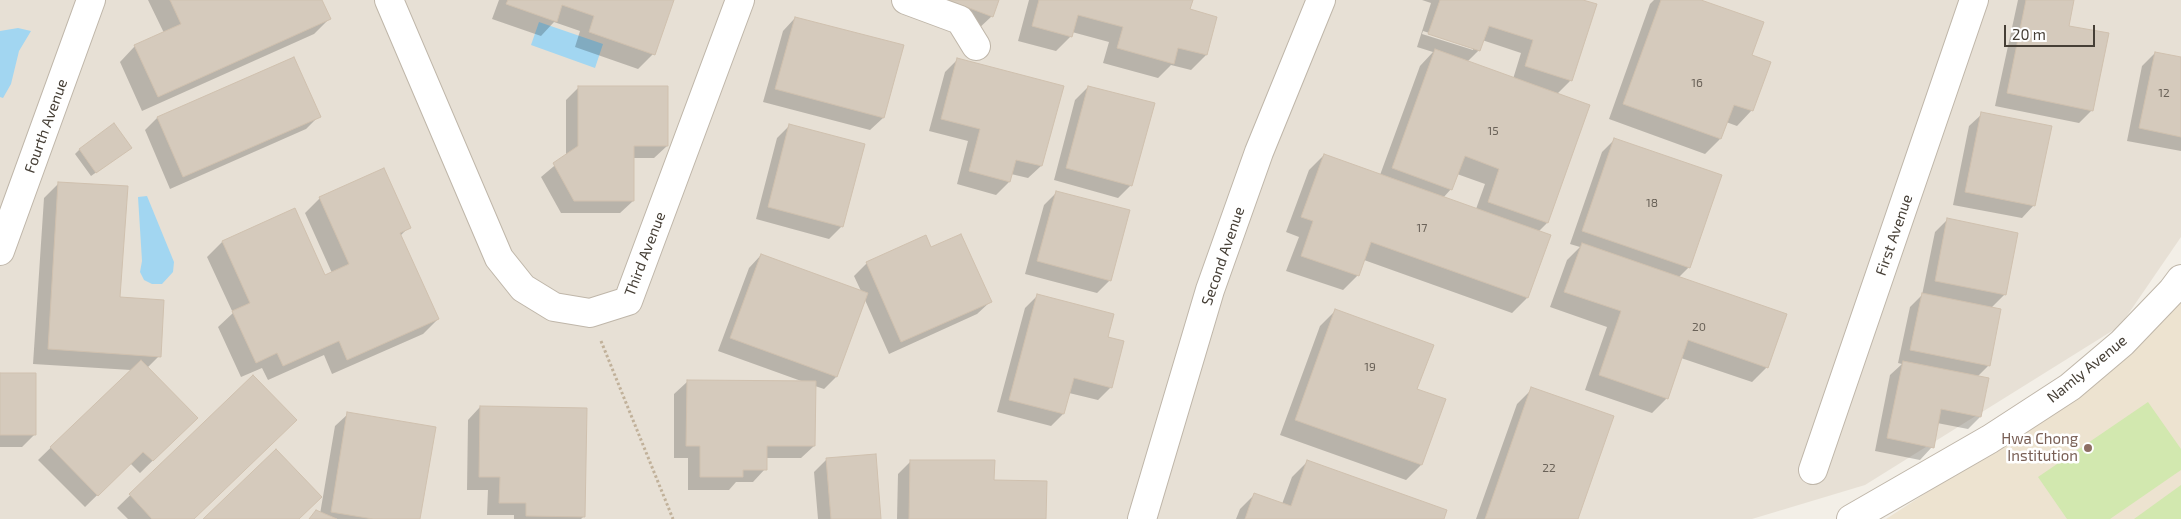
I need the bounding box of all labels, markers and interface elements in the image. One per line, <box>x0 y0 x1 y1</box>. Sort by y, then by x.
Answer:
scale bar <box>2006 15 2097 47</box>
text: 20 m <box>2012 25 2046 43</box>
street label: Fourth Avenue <box>21 76 71 176</box>
house number: 16 <box>1691 76 1703 90</box>
house number: 12 <box>2158 86 2170 100</box>
house number: 15 <box>1487 124 1499 138</box>
street label: First Avenue <box>1872 192 1916 278</box>
house number: 18 <box>1646 196 1658 210</box>
street label: Second Avenue <box>1198 204 1248 308</box>
street label: Third Avenue <box>621 209 669 299</box>
house number: 17 <box>1417 221 1427 235</box>
house number: 20 <box>1692 320 1706 334</box>
street label: Namly Avenue <box>2043 331 2131 407</box>
house number: 19 <box>1364 360 1376 374</box>
place label: Hwa Chong Institution <box>2001 430 2078 465</box>
marker: Hwa Chong Institution <box>2082 442 2094 454</box>
house number: 22 <box>1542 461 1556 475</box>

